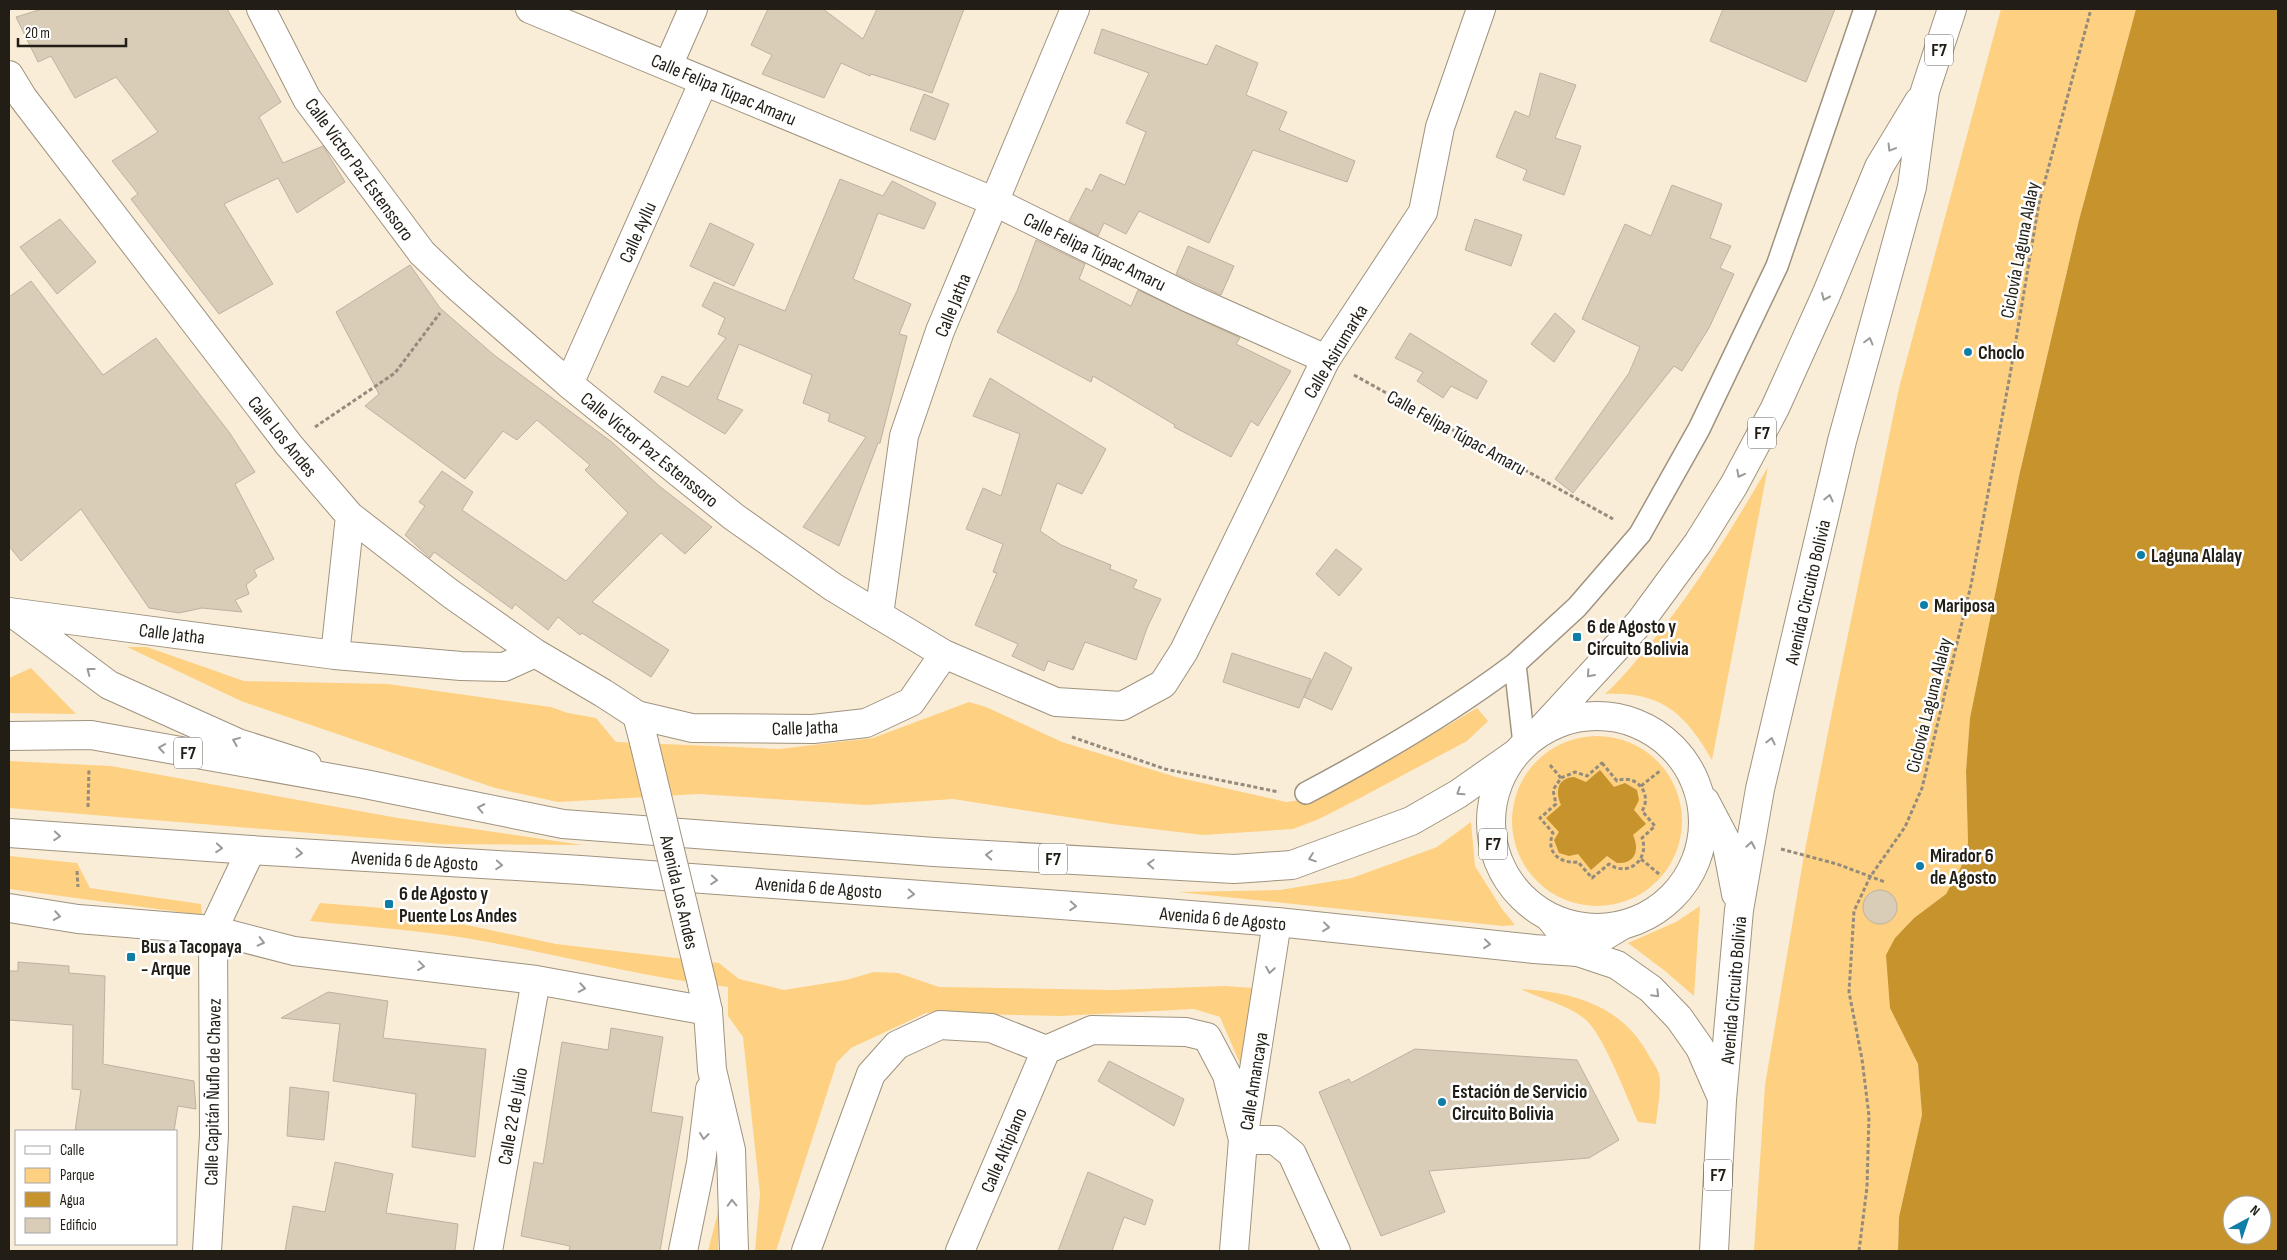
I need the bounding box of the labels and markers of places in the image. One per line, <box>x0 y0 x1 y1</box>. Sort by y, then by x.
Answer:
place label: Choclo <box>1978 342 2025 365</box>
marker: Choclo <box>1962 346 1974 358</box>
place label: Laguna Alalay <box>2151 545 2242 568</box>
marker: Laguna Alalay <box>2135 549 2147 561</box>
place label: Mariposa <box>1934 595 1995 618</box>
marker: Mariposa <box>1918 599 1930 611</box>
place label: 6 de Agosto y Circuito Bolivia <box>1587 616 1689 661</box>
marker: 6 de Agosto y Circuito Bolivia <box>1571 631 1583 643</box>
place label: Mirador 6 de Agosto <box>1930 845 1997 890</box>
marker: Mirador 6 de Agosto <box>1914 860 1926 872</box>
place label: 6 de Agosto y Puente Los Andes <box>399 883 517 928</box>
marker: 6 de Agosto y Puente Los Andes <box>383 898 395 910</box>
place label: Bus a Tacopaya - Arque <box>141 936 242 981</box>
marker: Bus a Tacopaya - Arque <box>125 951 137 963</box>
place label: Estación de Servicio Circuito Bolivia <box>1452 1081 1587 1126</box>
marker: Estación de Servicio Circuito Bolivia <box>1436 1096 1448 1108</box>

